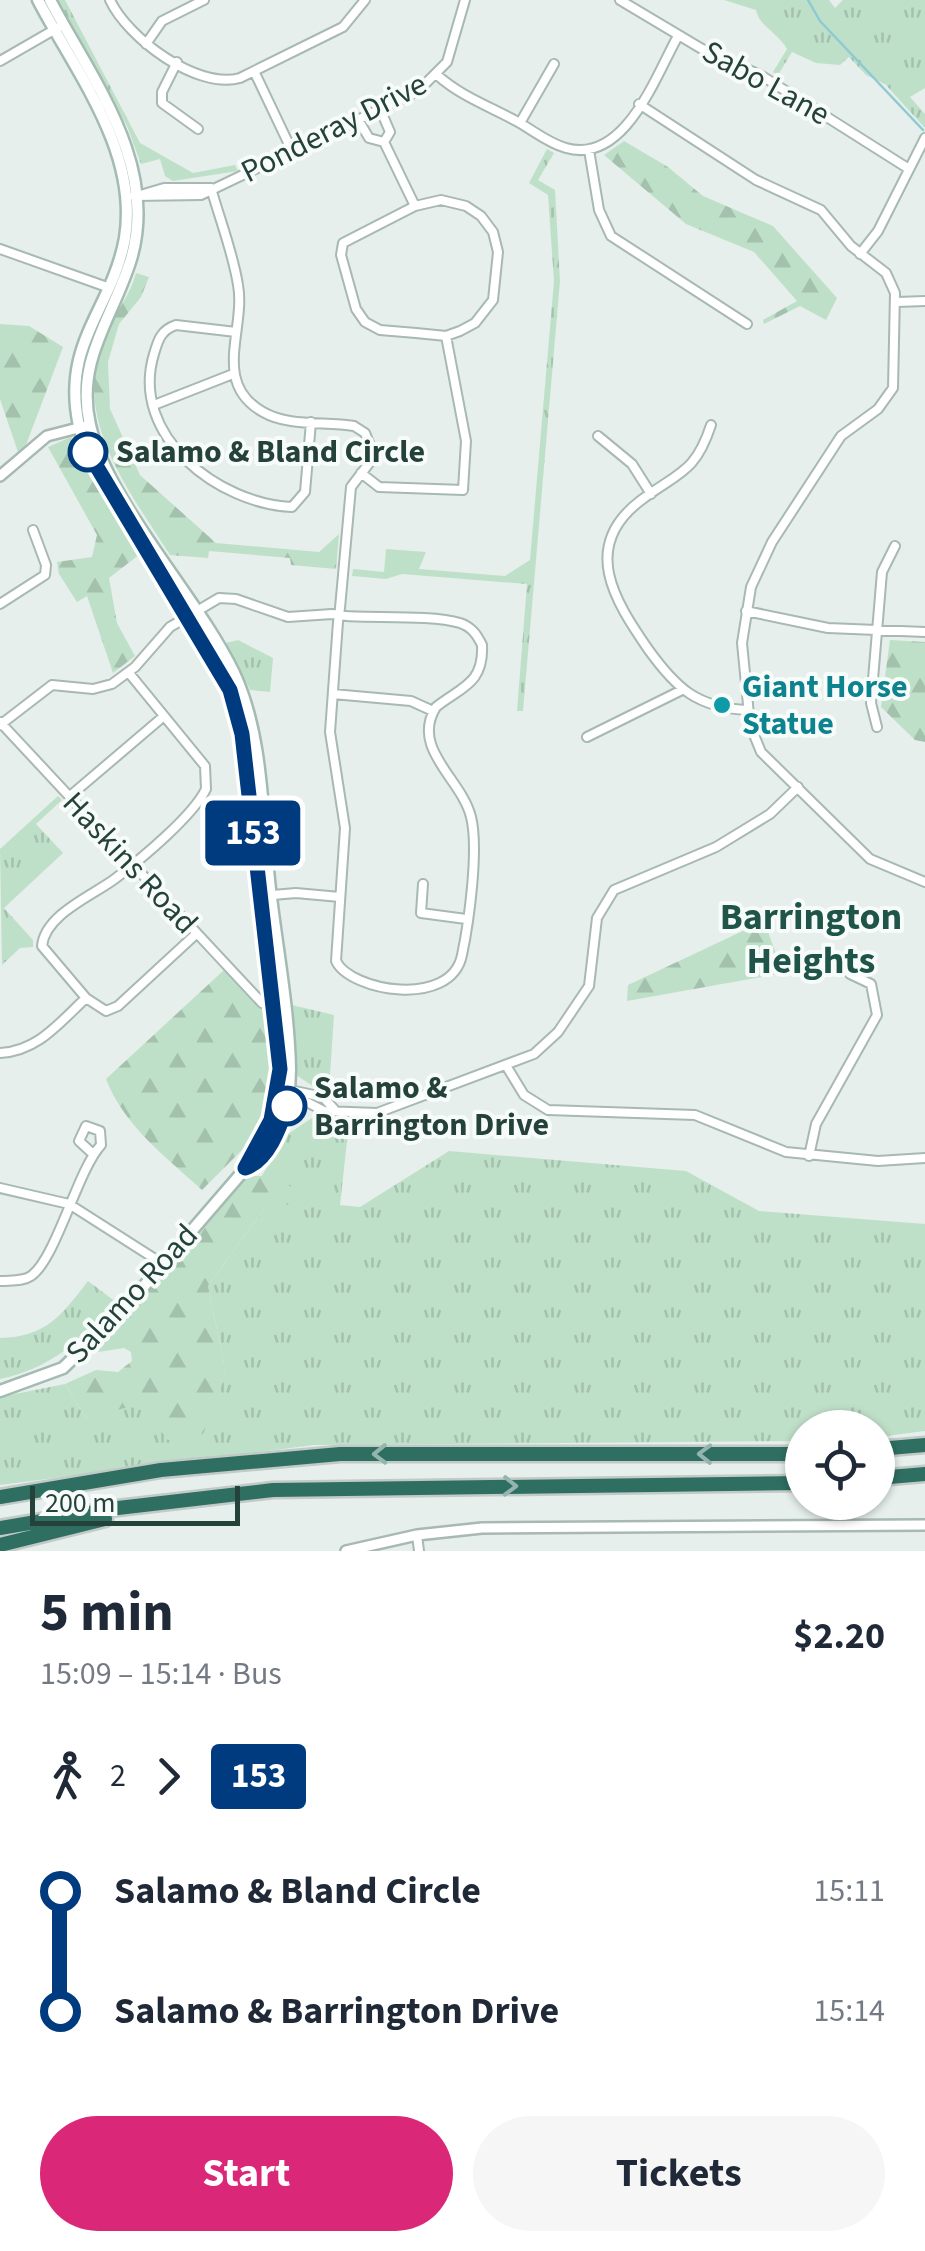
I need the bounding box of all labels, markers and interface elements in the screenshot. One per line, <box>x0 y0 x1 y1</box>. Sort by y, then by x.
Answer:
street label: Sabo Lane <box>694 29 838 137</box>
street label: Ponderay Drive <box>233 61 435 195</box>
place label: Salamo & Bland Circle <box>116 429 425 475</box>
marker: Salamo & Bland Circle <box>69 433 107 471</box>
place label: Giant Horse Statue <box>742 664 908 747</box>
marker: Giant Horse Statue <box>711 694 733 716</box>
street label: Haskins Road <box>52 781 208 945</box>
line badge: 153 <box>196 800 310 866</box>
text: 153 <box>225 808 281 858</box>
district label: Barrington Heights <box>720 890 902 988</box>
place label: Salamo & Barrington Drive <box>314 1065 549 1148</box>
marker: Salamo & Barrington Drive <box>268 1087 306 1125</box>
street label: Salamo Road <box>55 1214 209 1374</box>
map controls <box>785 1410 895 1520</box>
button: locate <box>785 1410 895 1520</box>
one-way arrow <box>372 1443 388 1464</box>
one-way arrow <box>697 1444 713 1465</box>
one-way arrow <box>502 1475 518 1496</box>
scale bar <box>30 1481 240 1526</box>
text: 200 m <box>45 1483 116 1523</box>
text: 5 min <box>40 1574 174 1652</box>
text: $2.20 <box>793 1609 885 1663</box>
text: 15:09 – 15:14 · Bus <box>40 1651 282 1697</box>
icon: walk <box>40 1749 95 1804</box>
icon: forward <box>141 1749 196 1804</box>
text: 153 <box>231 1751 286 1801</box>
text: 2 <box>110 1753 126 1799</box>
text: Salamo & Bland Circle <box>114 1864 481 1918</box>
text: 15:11 <box>813 1868 885 1914</box>
text: Salamo & Barrington Drive <box>114 1984 559 2038</box>
text: 15:14 <box>813 1988 885 2034</box>
button: Start <box>40 2116 453 2231</box>
button: Tickets <box>473 2116 885 2231</box>

